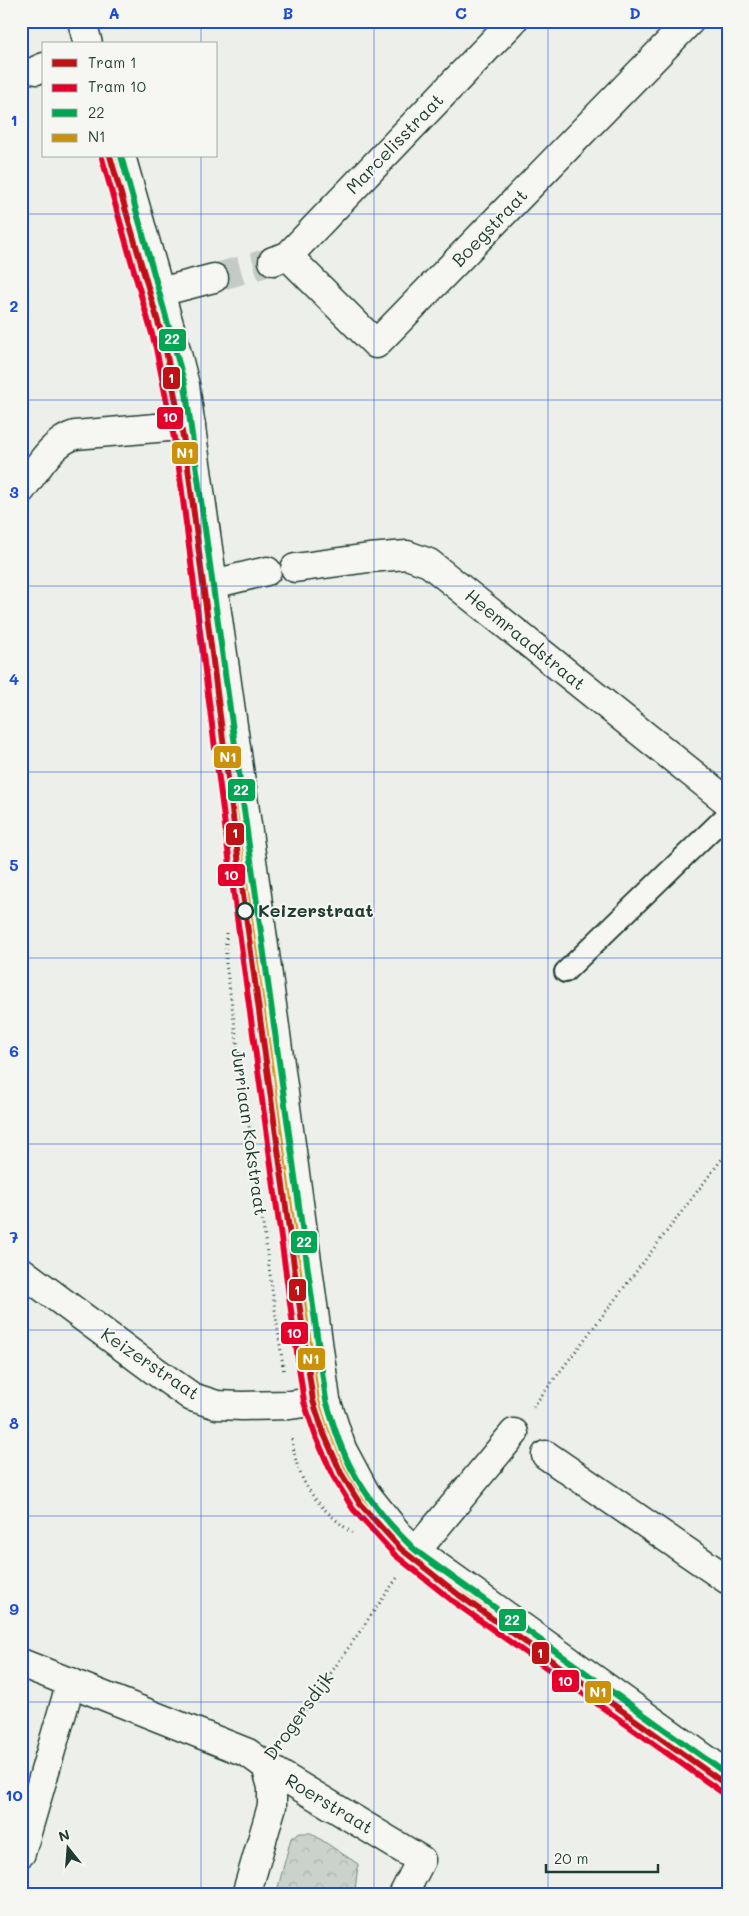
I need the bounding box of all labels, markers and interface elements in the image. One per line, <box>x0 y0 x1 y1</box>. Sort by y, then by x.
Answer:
text: A <box>108 2 120 23</box>
text: B <box>283 2 293 23</box>
text: C <box>455 2 467 23</box>
text: D <box>629 2 641 23</box>
legend <box>42 42 218 158</box>
text: Tram 1 <box>88 52 137 72</box>
text: Tram 10 <box>88 76 146 96</box>
street label: Marcelisstraat <box>340 88 448 199</box>
text: 22 <box>88 102 105 122</box>
text: 1 <box>10 109 18 130</box>
text: N1 <box>88 126 106 146</box>
street label: Boegstraat <box>446 183 532 271</box>
text: 2 <box>10 295 19 316</box>
line badge: 22 <box>158 328 187 352</box>
text: 22 <box>164 329 180 348</box>
line badge: 1 <box>162 366 181 390</box>
text: 1 <box>168 368 174 387</box>
line badge: 10 <box>156 406 184 430</box>
text: 10 <box>162 407 178 426</box>
line badge: N1 <box>171 441 199 465</box>
text: N1 <box>177 443 193 462</box>
text: 3 <box>9 481 19 502</box>
street label: Heemraadstraat <box>460 583 591 695</box>
text: 4 <box>9 668 19 689</box>
line badge: N1 <box>213 745 242 769</box>
text: N1 <box>220 747 236 766</box>
line badge: 22 <box>227 778 256 802</box>
text: 22 <box>233 780 249 799</box>
line badge: 1 <box>225 822 245 846</box>
text: 1 <box>232 823 238 842</box>
text: 5 <box>9 854 19 875</box>
line badge: 10 <box>217 863 246 887</box>
text: 10 <box>223 865 239 884</box>
place label: Keizerstraat <box>258 898 373 922</box>
marker: Keizerstraat <box>236 902 254 920</box>
text: 6 <box>9 1040 19 1061</box>
street label: Jurriaan Kokstraat <box>226 1047 274 1217</box>
text: 7 <box>10 1226 19 1247</box>
line badge: 22 <box>290 1230 318 1254</box>
text: 22 <box>296 1232 312 1251</box>
line badge: 1 <box>288 1278 307 1302</box>
text: 1 <box>294 1280 300 1299</box>
street label: Keizerstraat <box>97 1321 204 1405</box>
line badge: 10 <box>280 1321 309 1345</box>
text: 10 <box>286 1323 302 1342</box>
line badge: N1 <box>297 1347 326 1371</box>
text: N1 <box>303 1349 319 1368</box>
text: 8 <box>9 1412 19 1433</box>
text: 9 <box>9 1598 19 1619</box>
line badge: 22 <box>498 1608 527 1632</box>
text: 22 <box>504 1610 520 1629</box>
line badge: 1 <box>531 1641 550 1665</box>
text: 1 <box>537 1643 543 1662</box>
street label: Drogersdijk <box>258 1666 338 1765</box>
line badge: 10 <box>551 1669 580 1693</box>
text: 10 <box>557 1671 573 1690</box>
line badge: N1 <box>584 1680 612 1704</box>
text: N1 <box>590 1682 606 1701</box>
street label: Roerstraat <box>281 1768 378 1839</box>
text: 10 <box>5 1784 23 1805</box>
north arrow <box>42 1824 92 1874</box>
text: N <box>56 1824 72 1846</box>
scale bar <box>546 1841 659 1873</box>
text: 20 m <box>554 1848 588 1868</box>

